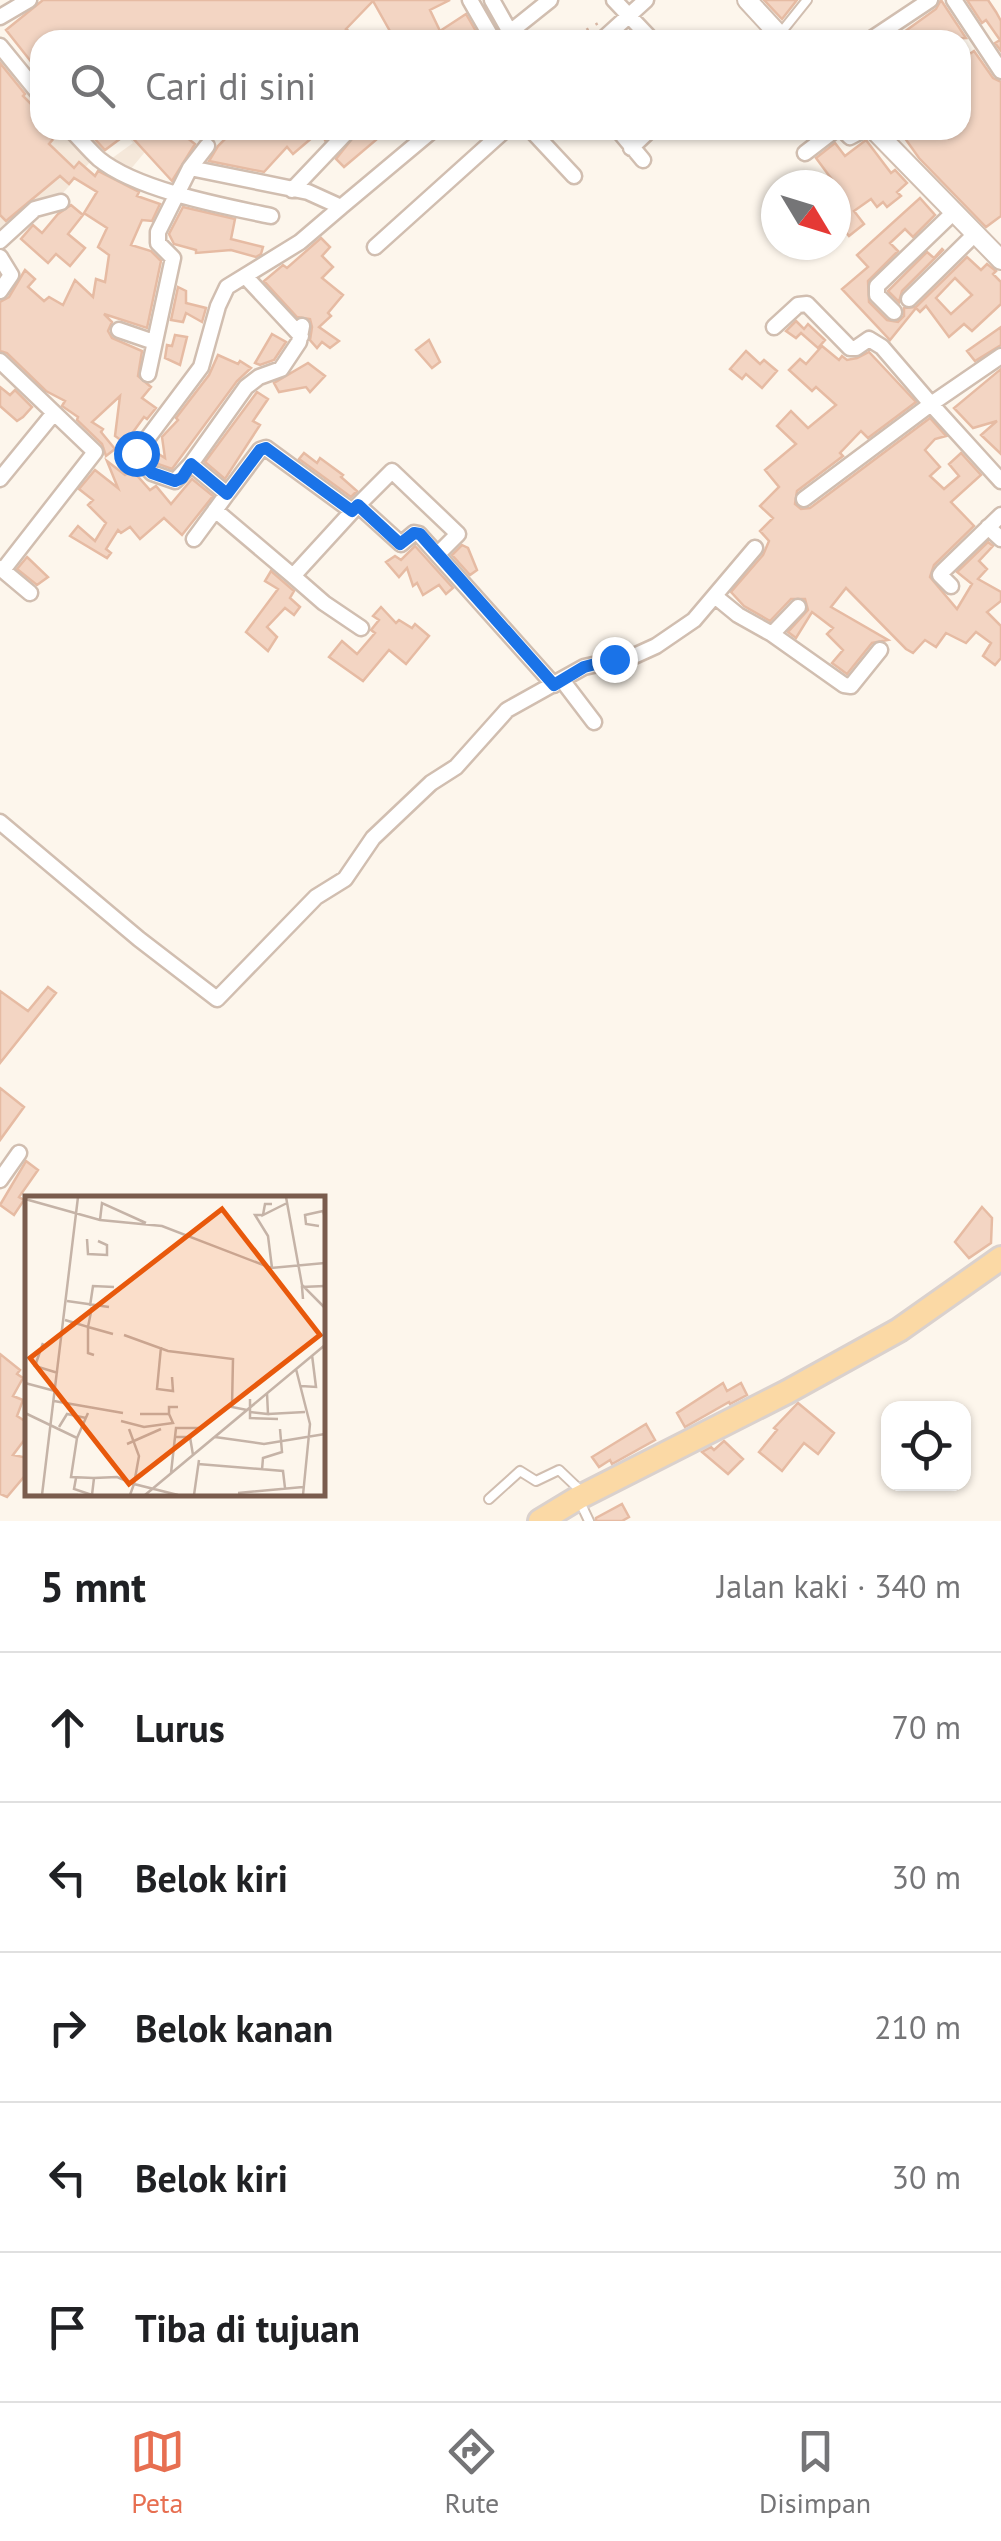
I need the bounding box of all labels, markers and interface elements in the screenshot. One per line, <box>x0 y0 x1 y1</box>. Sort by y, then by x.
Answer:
search box <box>30 30 971 140</box>
icon: search <box>65 58 120 113</box>
text: Cari di sini <box>145 61 316 110</box>
north arrow <box>761 170 851 260</box>
route start <box>114 431 160 477</box>
route end <box>592 637 638 683</box>
inset map <box>25 1196 325 1496</box>
map controls <box>881 1401 971 1491</box>
button: locate <box>881 1401 971 1491</box>
text: 5 mnt <box>40 1559 146 1614</box>
text: Jalan kaki · 340 m <box>717 1565 961 1607</box>
icon: ahead <box>40 1700 95 1755</box>
text: Lurus <box>135 1703 225 1752</box>
text: 70 m <box>892 1706 961 1748</box>
icon: left <box>40 1850 95 1905</box>
text: Belok kiri <box>135 1853 288 1902</box>
text: 30 m <box>892 1856 961 1898</box>
icon: right <box>40 2000 95 2055</box>
text: Belok kanan <box>135 2003 333 2052</box>
text: 210 m <box>874 2006 961 2048</box>
icon: left <box>40 2150 95 2205</box>
text: Belok kiri <box>135 2153 288 2202</box>
text: 30 m <box>892 2156 961 2198</box>
icon: arrive <box>40 2300 95 2355</box>
text: Tiba di tujuan <box>135 2303 360 2352</box>
tab: Peta <box>130 2424 185 2521</box>
tab: Rute <box>444 2424 499 2521</box>
tab: Disimpan <box>759 2424 871 2521</box>

